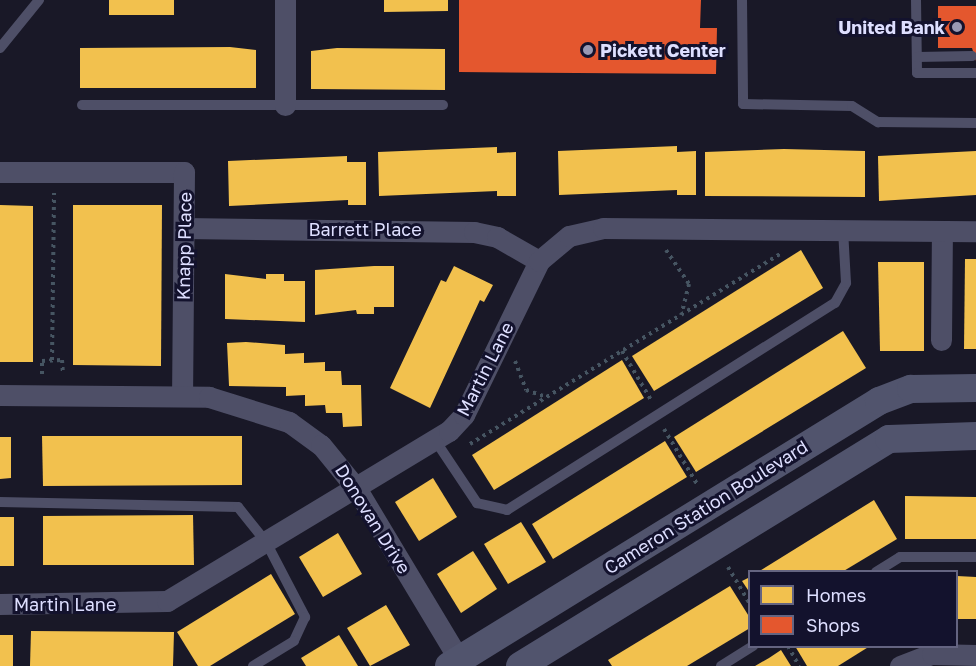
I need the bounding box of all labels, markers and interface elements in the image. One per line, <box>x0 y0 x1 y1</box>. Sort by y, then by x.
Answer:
place label: United Bank <box>838 16 945 38</box>
marker: United Bank <box>950 20 964 34</box>
place label: Pickett Center <box>600 39 726 61</box>
marker: Pickett Center <box>581 43 595 57</box>
street label: Knapp Place <box>172 192 196 300</box>
street label: Barrett Place <box>308 218 422 240</box>
street label: Martin Lane <box>452 318 518 420</box>
street label: Cameron Station Boulevard <box>600 435 812 579</box>
street label: Donovan Drive <box>331 460 415 578</box>
legend <box>748 570 958 648</box>
text: Homes <box>806 584 866 606</box>
street label: Martin Lane <box>14 593 116 615</box>
text: Shops <box>806 614 860 636</box>

